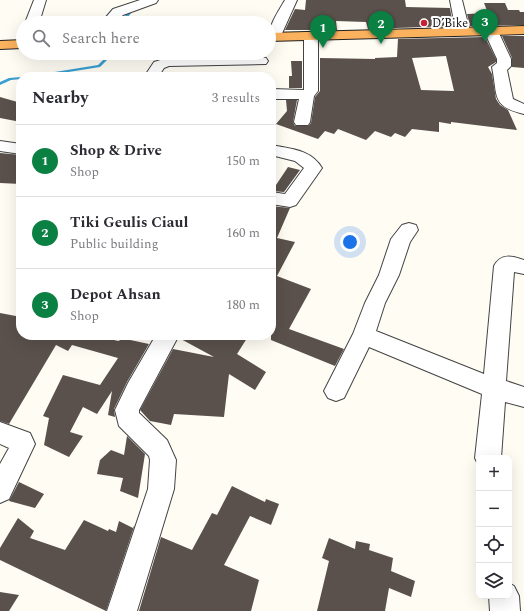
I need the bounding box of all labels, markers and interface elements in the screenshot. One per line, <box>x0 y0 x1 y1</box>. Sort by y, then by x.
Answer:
pin: 3 <box>472 9 498 42</box>
pin: 2 <box>368 11 394 44</box>
place label: D’Bike <box>432 14 468 33</box>
pin: 1 <box>310 15 336 48</box>
search box <box>16 16 276 60</box>
marker: D’Bike <box>419 18 429 28</box>
icon: search <box>30 27 52 49</box>
text: Search here <box>62 27 140 50</box>
text: Nearby <box>32 85 88 111</box>
text: 3 results <box>212 88 260 108</box>
text: Shop & Drive <box>70 139 162 162</box>
text: 1 <box>41 151 49 171</box>
text: 150 m <box>226 151 260 171</box>
text: Shop <box>70 162 99 182</box>
text: Tiki Geulis Ciaul <box>70 211 188 234</box>
text: 2 <box>41 223 49 243</box>
text: 160 m <box>226 223 260 243</box>
your location <box>340 232 360 252</box>
text: Public building <box>70 234 159 254</box>
text: Depot Ahsan <box>70 283 161 306</box>
text: 3 <box>41 295 49 315</box>
text: 180 m <box>226 295 260 315</box>
text: Shop <box>70 306 99 326</box>
map controls <box>476 455 512 599</box>
button: + <box>476 455 512 491</box>
button: − <box>476 491 512 527</box>
button: locate <box>476 527 512 563</box>
button: layers <box>476 563 512 599</box>

